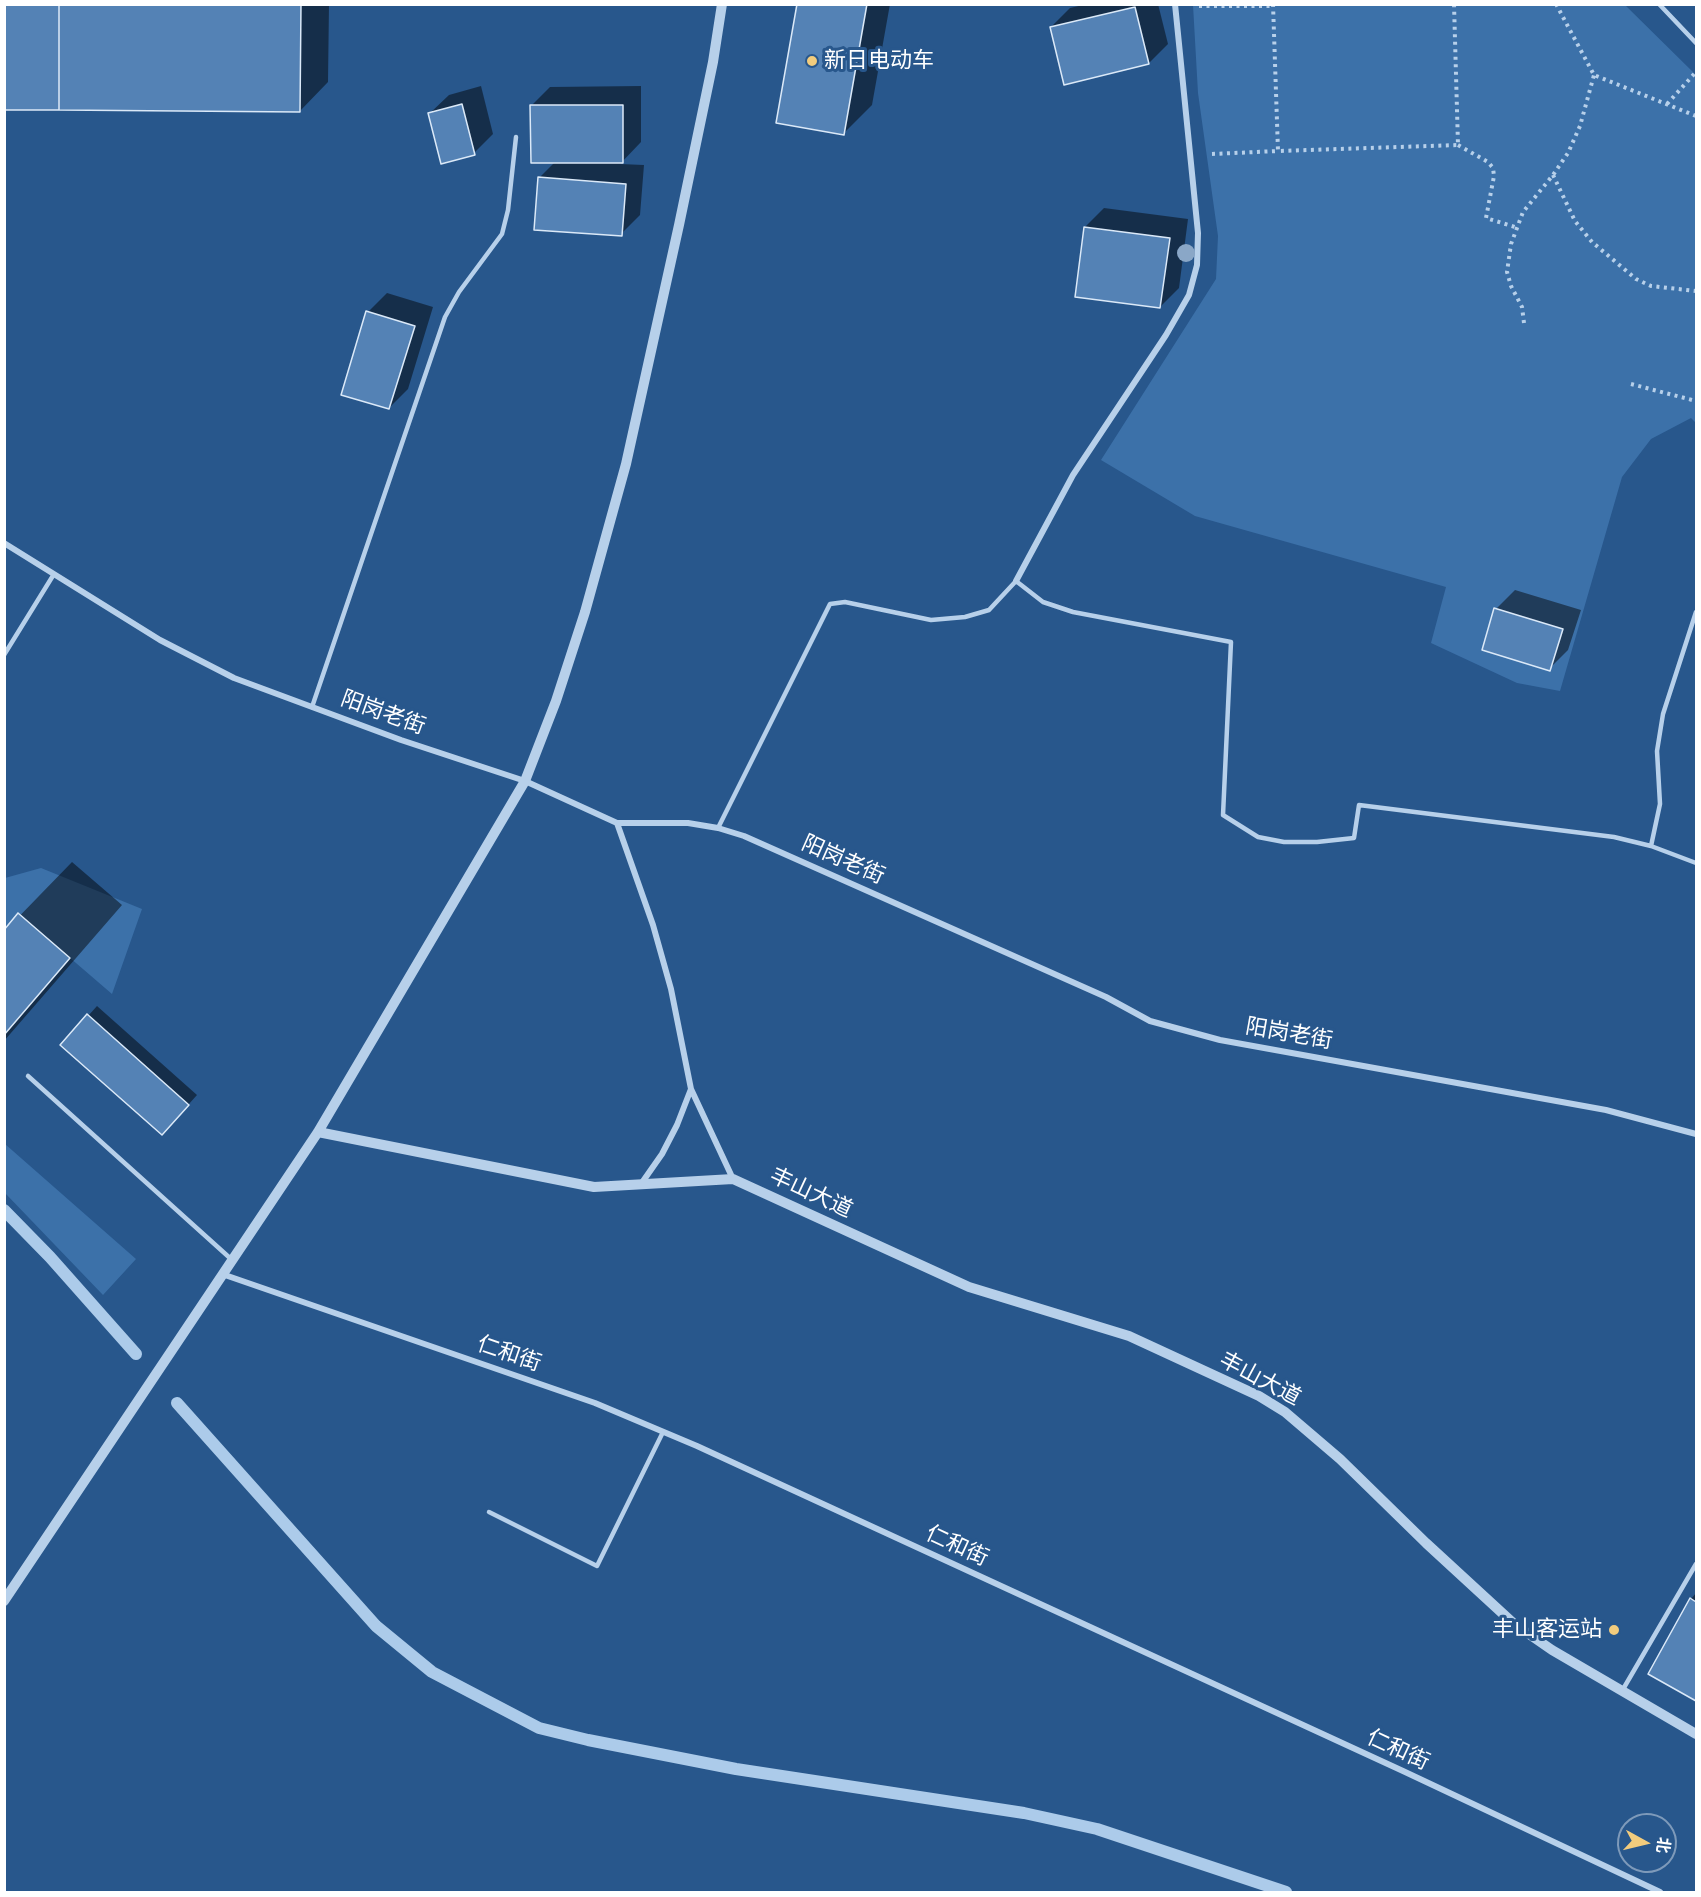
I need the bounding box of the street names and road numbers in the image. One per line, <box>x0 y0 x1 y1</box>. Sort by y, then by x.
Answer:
street label: 阳岗老街 <box>337 686 429 740</box>
street label: 阳岗老街 <box>797 830 889 890</box>
street label: 阳岗老街 <box>1243 1013 1335 1055</box>
street label: 丰山大道 <box>766 1162 856 1224</box>
street label: 仁和街 <box>474 1331 544 1377</box>
street label: 丰山大道 <box>1215 1347 1305 1411</box>
street label: 仁和街 <box>922 1520 992 1572</box>
street label: 仁和街 <box>1363 1724 1433 1776</box>

